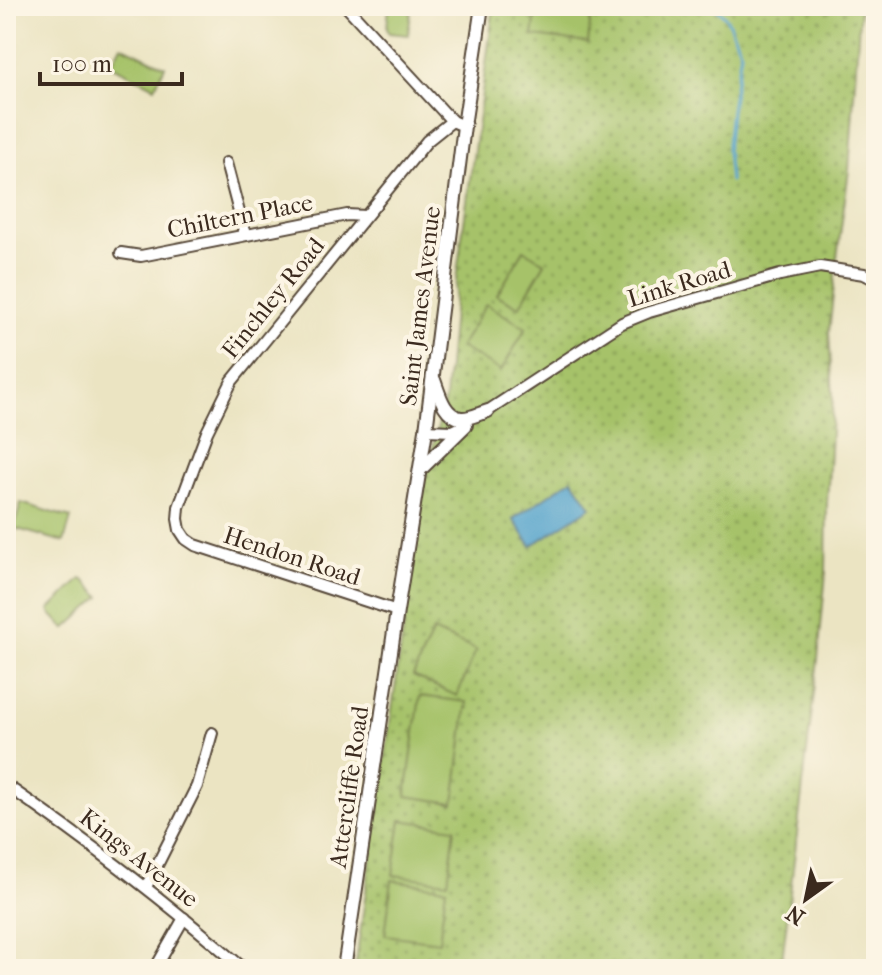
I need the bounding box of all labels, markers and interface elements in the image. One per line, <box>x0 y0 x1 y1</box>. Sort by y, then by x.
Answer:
scale bar <box>40 36 182 86</box>
text: 100 m <box>52 50 112 78</box>
street label: Chiltern Place <box>165 188 315 244</box>
street label: Saint James Avenue <box>394 204 446 407</box>
street label: Finchley Road <box>216 231 331 364</box>
street label: Link Road <box>624 255 735 313</box>
street label: Hendon Road <box>220 521 365 592</box>
street label: Attercliffe Road <box>324 703 374 871</box>
street label: Kings Avenue <box>74 803 204 913</box>
north arrow <box>766 859 846 939</box>
text: N <box>781 899 810 930</box>

